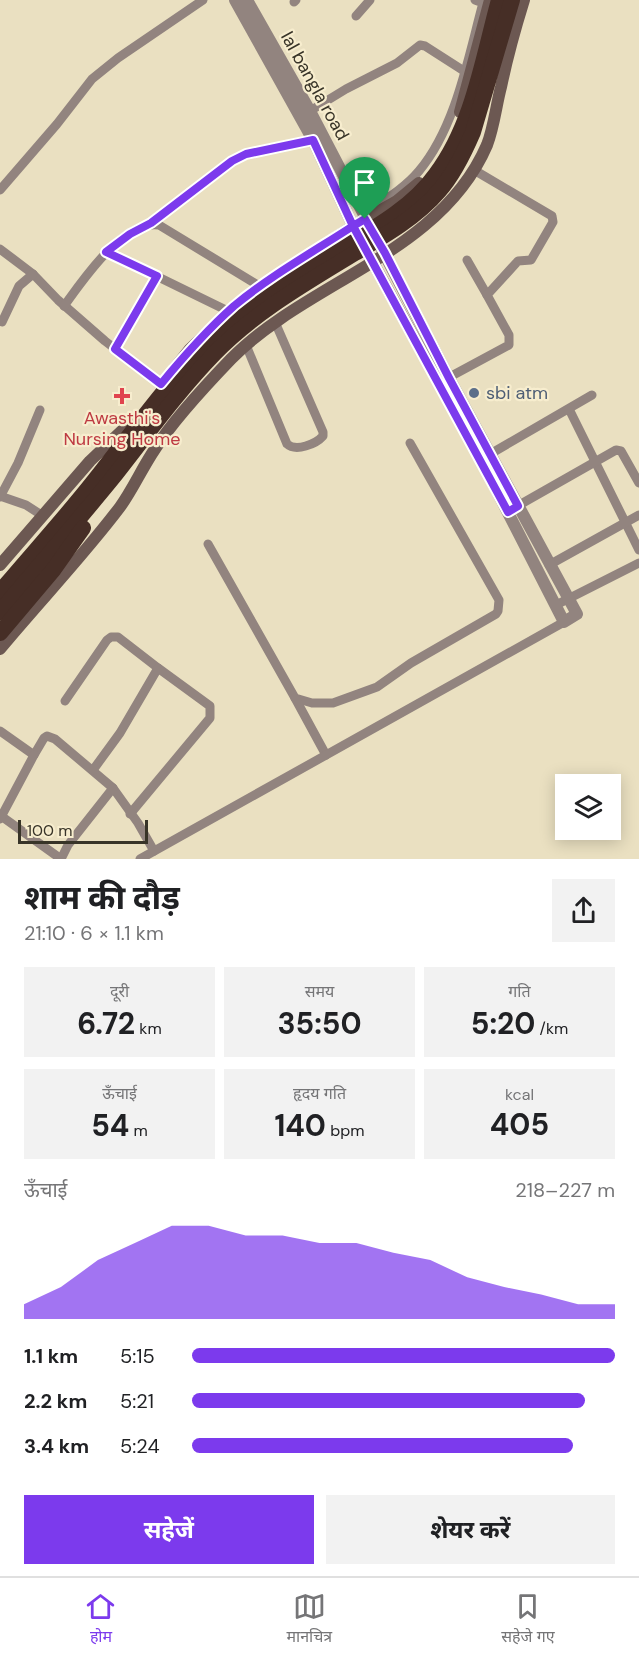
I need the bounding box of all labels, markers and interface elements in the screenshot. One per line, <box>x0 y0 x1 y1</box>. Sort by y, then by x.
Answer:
street label: lal bangla road <box>275 27 355 145</box>
pin <box>339 157 390 219</box>
icon: arrive <box>348 166 381 199</box>
place label: sbi atm <box>486 381 548 405</box>
marker: sbi atm <box>467 386 481 400</box>
marker: Awasthi's Nursing Home <box>113 387 131 405</box>
place label: Awasthi's Nursing Home <box>63 406 181 451</box>
map controls <box>555 774 621 840</box>
button: layers <box>555 774 621 840</box>
scale bar <box>18 817 148 845</box>
text: 100 m <box>27 820 72 841</box>
text: शाम की दौड़ <box>24 876 180 919</box>
button: share <box>552 879 615 942</box>
text: 21:10 · 6 × 1.1 km <box>24 920 164 946</box>
text: दूरी <box>110 981 129 1002</box>
text: समय <box>305 981 334 1002</box>
text: गति <box>508 981 531 1002</box>
text: 6.72 <box>77 1004 135 1043</box>
text: 35:50 <box>277 1004 362 1043</box>
text: 5:20 <box>471 1004 535 1043</box>
text: km <box>135 1018 162 1039</box>
text: /km <box>535 1018 568 1039</box>
text: ऊँचाई <box>102 1083 137 1104</box>
text: हृदय गति <box>293 1083 346 1104</box>
text: kcal <box>505 1084 534 1105</box>
text: 405 <box>490 1105 549 1144</box>
text: 54 <box>91 1106 129 1145</box>
text: 140 <box>274 1106 326 1145</box>
text: m <box>129 1120 148 1141</box>
text: bpm <box>326 1120 365 1141</box>
text: ऊँचाई <box>24 1177 67 1203</box>
text: 218–227 m <box>515 1177 615 1203</box>
text: 1.1 km <box>24 1343 78 1369</box>
text: 5:15 <box>120 1343 155 1369</box>
text: 2.2 km <box>24 1388 87 1414</box>
text: 5:21 <box>120 1388 154 1414</box>
text: 3.4 km <box>24 1433 89 1459</box>
text: 5:24 <box>120 1433 160 1459</box>
button: सहेजें <box>24 1495 314 1564</box>
button: शेयर करें <box>326 1495 615 1564</box>
tab: होम <box>84 1590 117 1649</box>
tab: मानचित्र <box>286 1590 332 1649</box>
tab: सहेजे गए <box>501 1590 554 1649</box>

